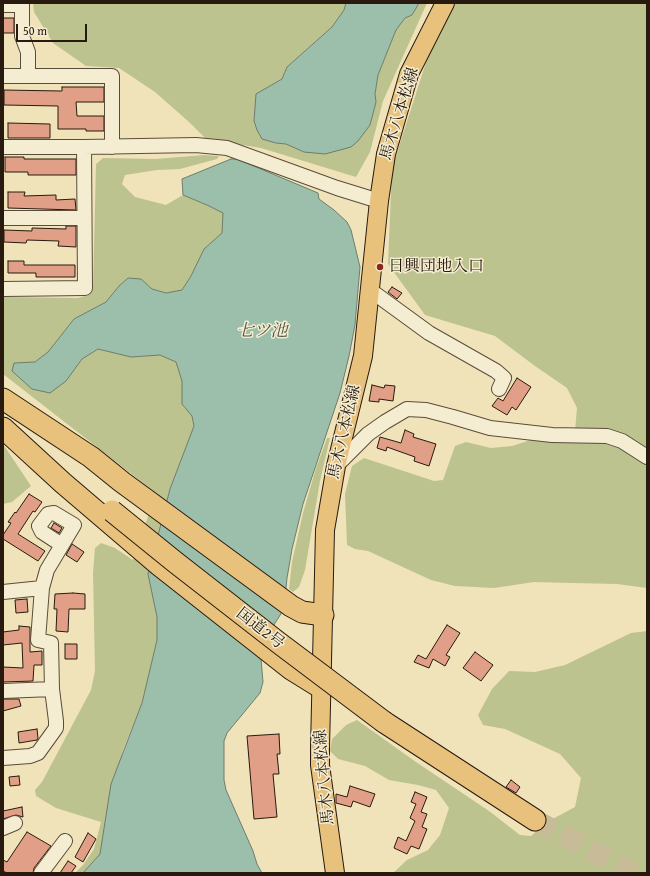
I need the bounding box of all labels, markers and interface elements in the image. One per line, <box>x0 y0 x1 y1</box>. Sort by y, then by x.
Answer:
scale bar <box>18 16 89 42</box>
text: 50 m <box>23 22 47 39</box>
street label: 馬木八本松線 <box>377 65 423 163</box>
place label: 日興団地入口 <box>388 257 484 277</box>
marker: 日興団地入口 <box>375 262 385 272</box>
water label: 七ツ池 <box>237 322 287 342</box>
street label: 馬木八本松線 <box>325 383 365 481</box>
street label: 国道2号 <box>232 604 288 654</box>
street label: 馬木八本松線 <box>311 728 339 826</box>

